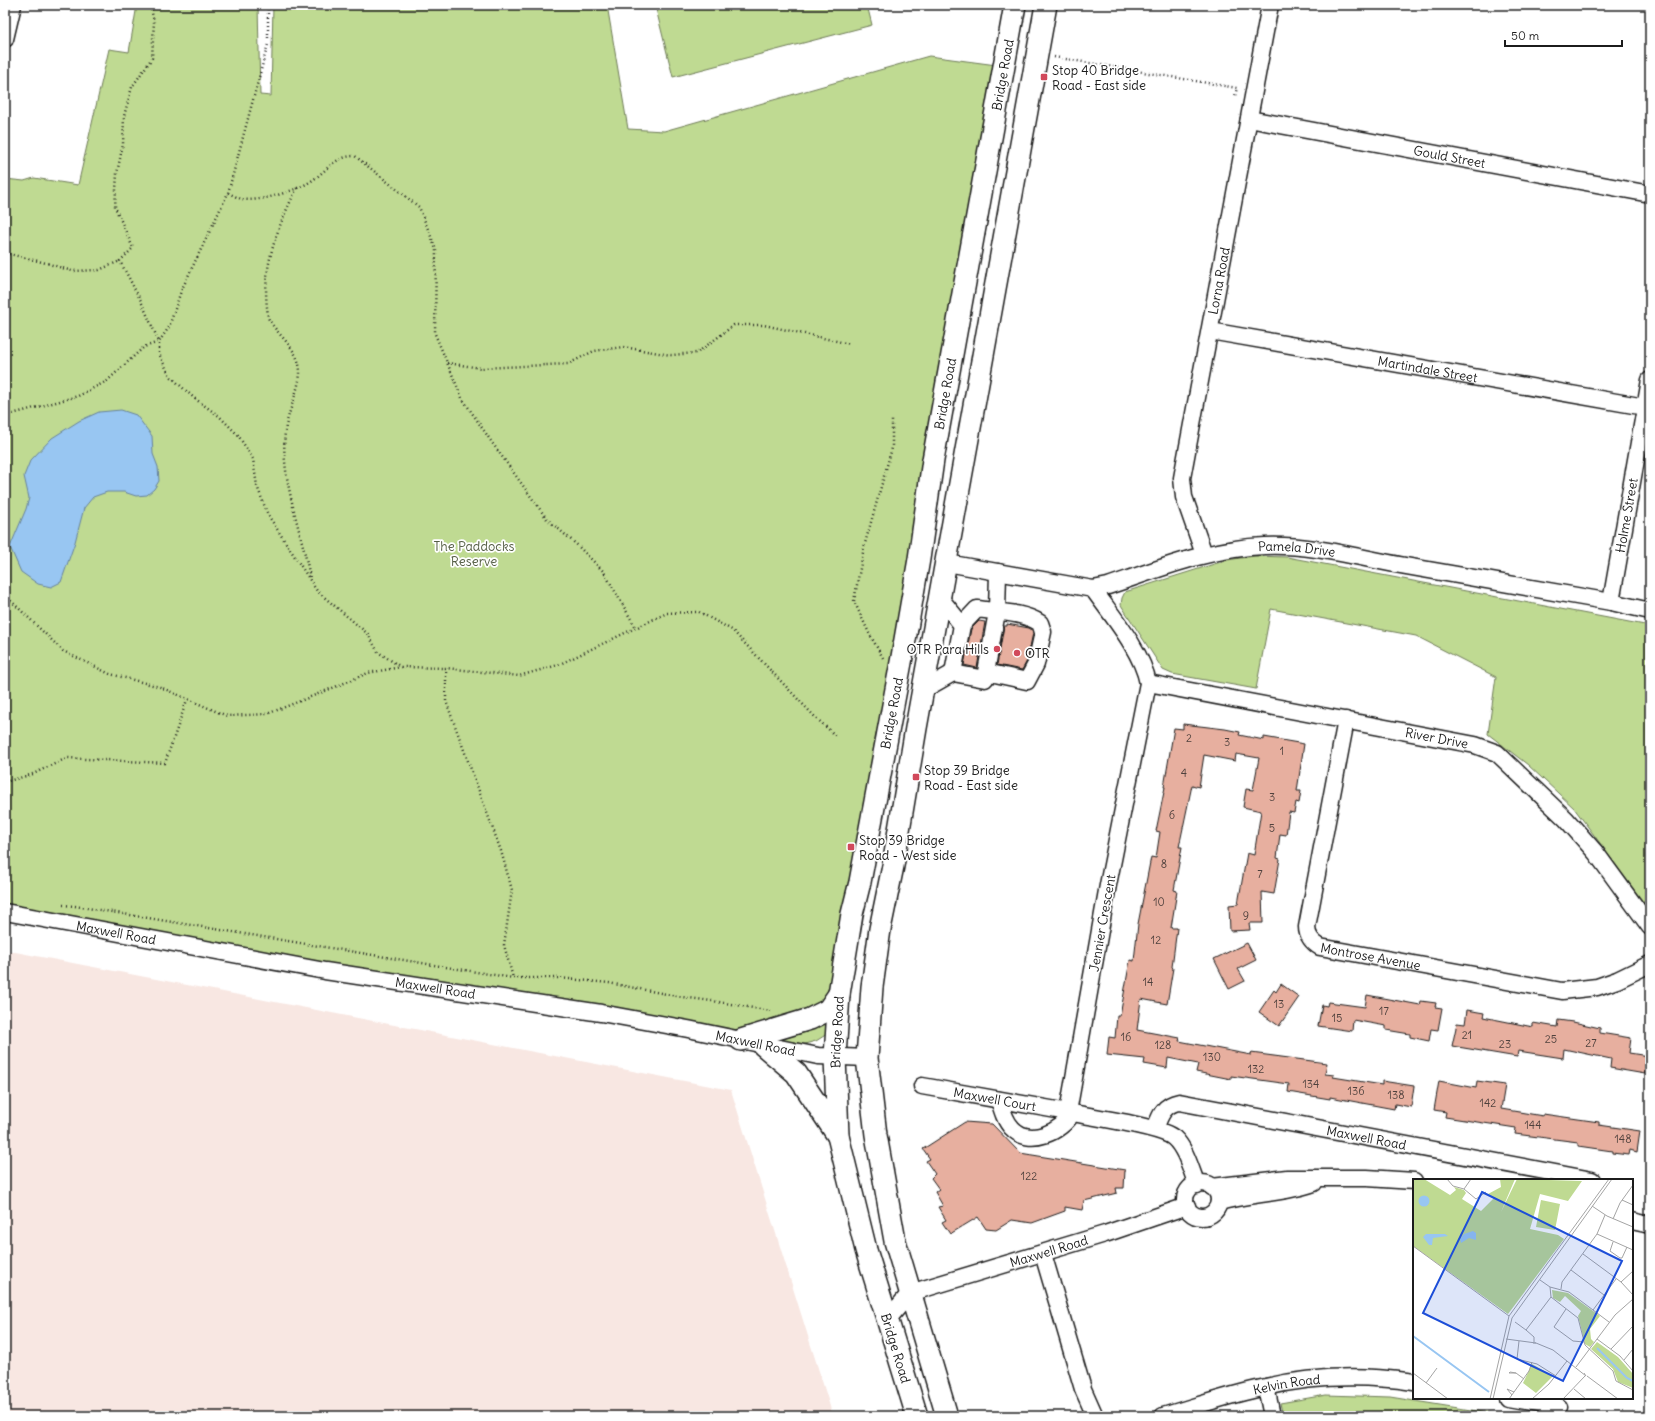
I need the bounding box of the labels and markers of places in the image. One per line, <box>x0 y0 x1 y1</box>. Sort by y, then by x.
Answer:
place label: Stop 40 Bridge Road - East side <box>1052 62 1146 94</box>
marker: Stop 40 Bridge Road - East side <box>1039 72 1049 82</box>
place label: OTR Para Hills <box>907 641 989 658</box>
marker: OTR Para Hills <box>992 644 1002 654</box>
place label: OTR <box>1025 645 1050 662</box>
marker: OTR <box>1012 648 1022 658</box>
place label: Stop 39 Bridge Road - East side <box>924 762 1018 794</box>
marker: Stop 39 Bridge Road - East side <box>911 772 921 782</box>
place label: Stop 39 Bridge Road - West side <box>859 832 956 864</box>
marker: Stop 39 Bridge Road - West side <box>846 842 856 852</box>

